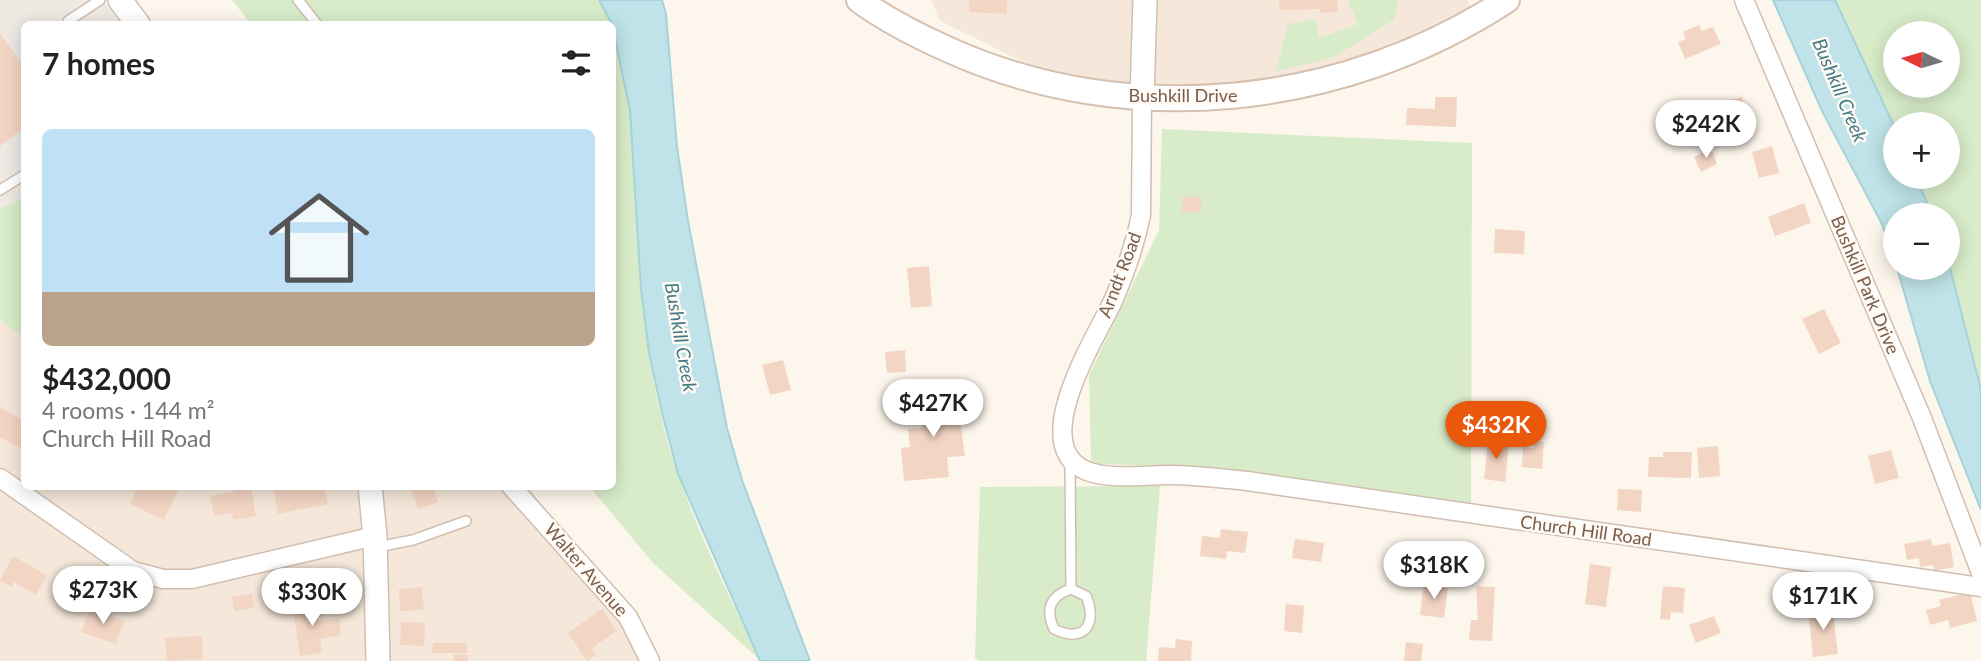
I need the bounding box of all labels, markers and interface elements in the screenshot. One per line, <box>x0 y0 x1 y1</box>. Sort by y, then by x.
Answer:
north arrow <box>1883 21 1960 98</box>
map controls <box>1883 21 1960 280</box>
water label: Bushkill Creek <box>1808 34 1873 146</box>
icon: filters <box>557 44 595 82</box>
text: 7 homes <box>42 45 155 81</box>
street label: Bushkill Drive <box>1129 84 1237 106</box>
pin: $242K <box>1657 100 1755 160</box>
text: $242K <box>1671 109 1741 137</box>
button: + <box>1883 112 1960 189</box>
icon: home <box>256 175 382 301</box>
button: − <box>1883 203 1960 280</box>
street label: Bushkill Park Drive <box>1827 212 1905 357</box>
street label: Arndt Road <box>1093 229 1145 321</box>
water label: Bushkill Creek <box>661 281 703 394</box>
text: $432,000 <box>42 360 171 396</box>
pin: $427K <box>884 380 982 439</box>
text: $427K <box>898 388 968 416</box>
text: 4 rooms · 144 m² <box>42 396 214 424</box>
pin: $432K <box>1447 402 1545 461</box>
text: $432K <box>1461 410 1531 438</box>
text: Church Hill Road <box>42 424 211 452</box>
street label: Church Hill Road <box>1519 510 1653 550</box>
street label: Walter Avenue <box>540 518 633 621</box>
pin: $318K <box>1385 542 1483 601</box>
text: $318K <box>1399 550 1469 578</box>
pin: $273K <box>54 566 152 626</box>
pin: $330K <box>263 568 361 628</box>
pin: $171K <box>1774 572 1872 632</box>
text: $273K <box>68 575 138 603</box>
text: $330K <box>277 577 347 605</box>
text: $171K <box>1788 581 1858 609</box>

